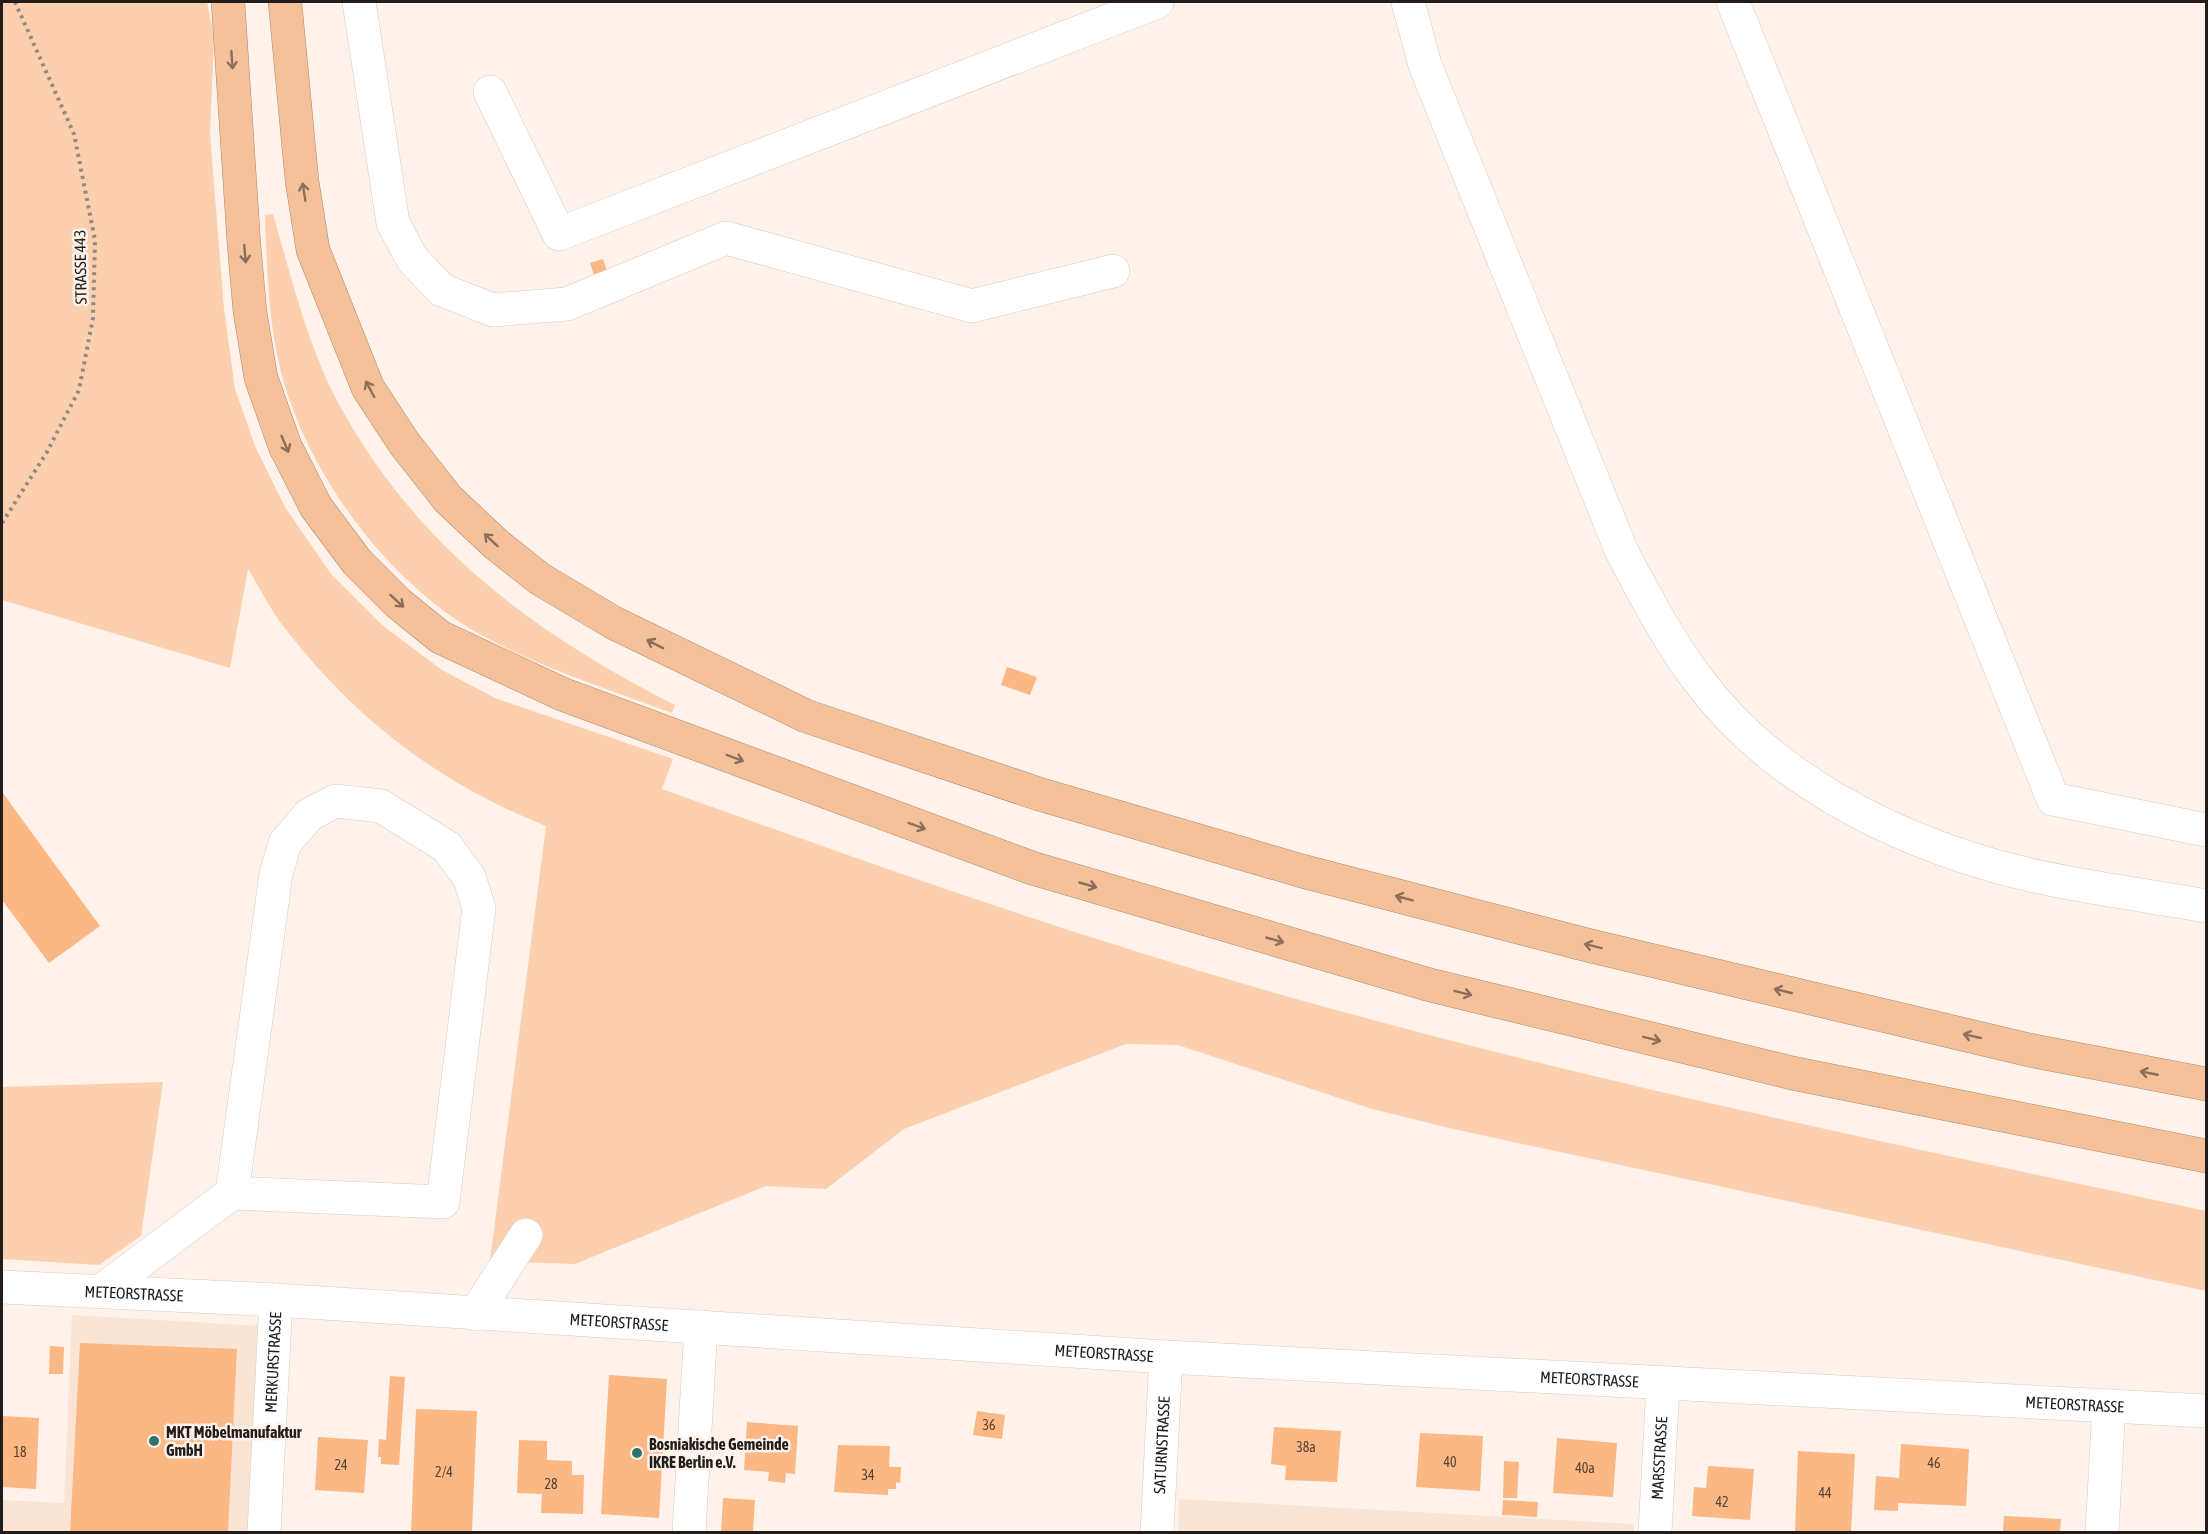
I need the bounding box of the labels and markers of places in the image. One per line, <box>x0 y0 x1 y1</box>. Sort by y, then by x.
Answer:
place label: MKT Möbelmanufaktur GmbH <box>166 1423 302 1459</box>
marker: MKT Möbelmanufaktur GmbH <box>147 1434 161 1448</box>
place label: Bosniakische Gemeinde IKRE Berlin e.V. <box>649 1435 789 1471</box>
marker: Bosniakische Gemeinde IKRE Berlin e.V. <box>630 1446 644 1460</box>

